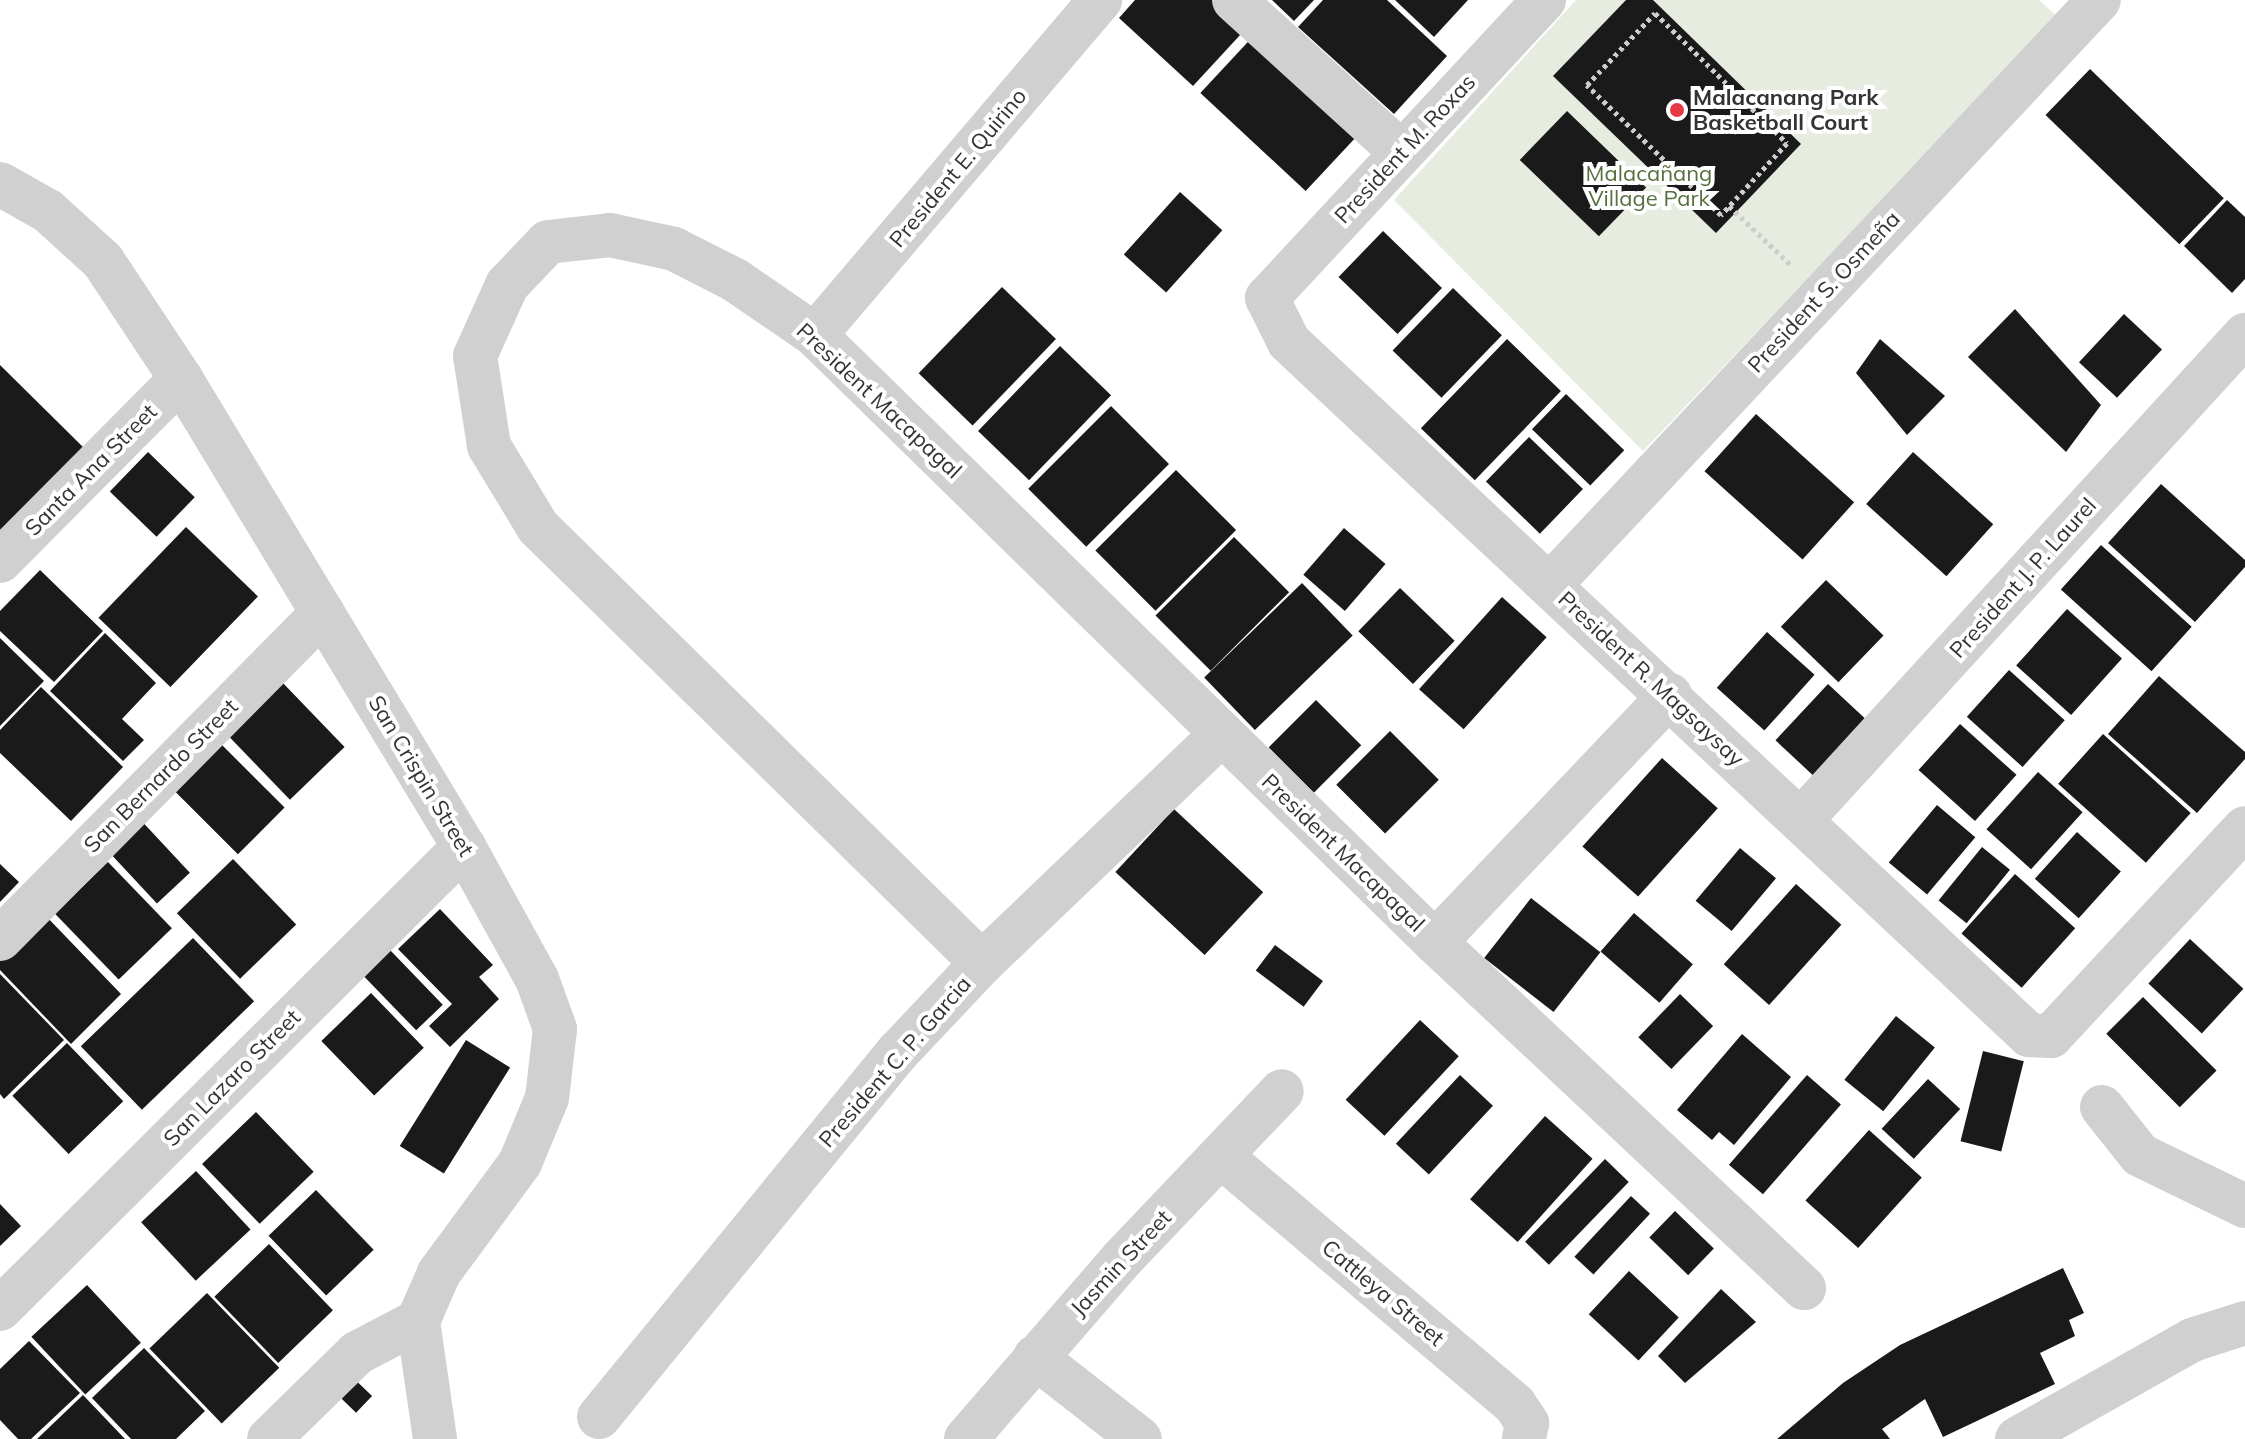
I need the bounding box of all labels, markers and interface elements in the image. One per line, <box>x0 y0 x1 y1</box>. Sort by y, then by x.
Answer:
street label: President M. Roxas <box>1329 69 1481 229</box>
street label: President E. Quirino <box>884 83 1032 253</box>
place label: Malacanang Park Basketball Court <box>1693 84 1878 136</box>
marker: Malacanang Park Basketball Court <box>1668 101 1686 119</box>
park label: Malacañang Village Park <box>1586 160 1712 212</box>
street label: President S. Osmeña <box>1742 206 1906 378</box>
street label: President Macapagal <box>791 318 967 484</box>
street label: Santa Ana Street <box>20 399 162 541</box>
street label: President J. P. Laurel <box>1944 493 2102 663</box>
street label: President R. Magsaysay <box>1553 586 1749 772</box>
street label: San Crispin Street <box>363 691 479 861</box>
street label: San Bernardo Street <box>79 694 243 858</box>
street label: President Macapagal <box>1256 769 1430 937</box>
street label: President C. P. Garcia <box>814 971 976 1153</box>
street label: San Lazaro Street <box>158 1004 306 1152</box>
street label: Jasmin Street <box>1065 1204 1177 1322</box>
street label: Cattleya Street <box>1317 1234 1449 1352</box>

